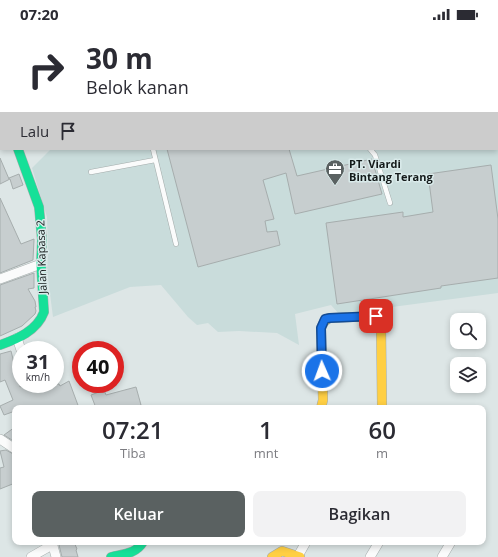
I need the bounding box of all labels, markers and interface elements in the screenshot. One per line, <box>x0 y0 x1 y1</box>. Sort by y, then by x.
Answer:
text: 07:20 <box>20 4 59 24</box>
text: 30 m <box>86 39 153 77</box>
icon: right <box>20 44 72 96</box>
text: Belok kanan <box>86 75 189 99</box>
icon: arrive <box>57 120 79 142</box>
text: Lalu <box>20 121 49 141</box>
place label: PT. Viardi Bintang Terang <box>349 156 433 184</box>
office icon: PT. Viardi Bintang Terang <box>324 158 346 186</box>
street label: Jalan Kapasa 2 <box>32 220 50 295</box>
pin <box>359 299 393 333</box>
icon: arrive <box>365 305 387 327</box>
map controls <box>450 313 486 393</box>
button: search <box>450 313 486 349</box>
speed limit sign: 40 <box>72 341 124 393</box>
text: 31 <box>27 348 49 375</box>
position arrow <box>301 350 343 392</box>
button: layers <box>450 357 486 393</box>
text: km/h <box>26 370 50 384</box>
text: 07:21 <box>102 413 164 446</box>
text: 1 <box>259 413 273 446</box>
text: 60 <box>368 413 396 446</box>
text: Tiba <box>120 444 146 462</box>
text: mnt <box>254 444 278 462</box>
text: m <box>376 444 388 462</box>
button: Keluar <box>32 491 245 537</box>
button: Bagikan <box>253 491 466 537</box>

